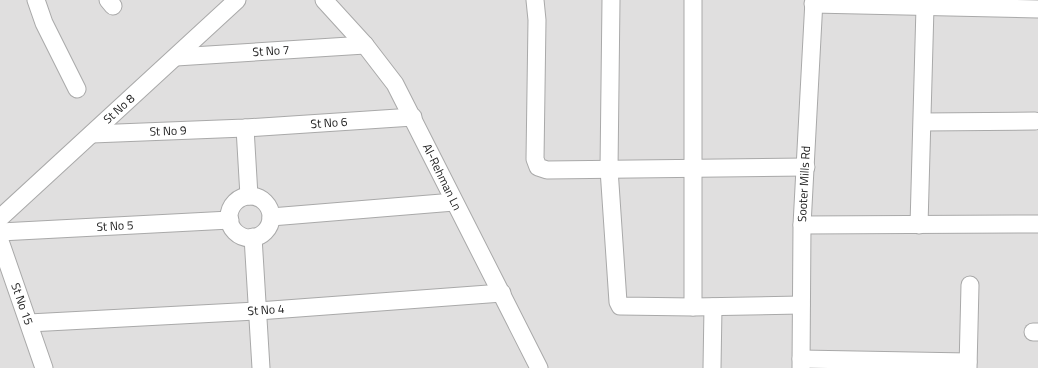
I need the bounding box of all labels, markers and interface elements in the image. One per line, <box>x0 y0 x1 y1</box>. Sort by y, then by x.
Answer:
street label: St No 7 <box>252 40 290 61</box>
street label: St No 8 <box>99 89 139 128</box>
street label: St No 6 <box>310 112 348 133</box>
street label: St No 9 <box>149 120 187 141</box>
street label: Al-Rehman Ln <box>418 140 467 213</box>
street label: Sooter Mills Rd <box>792 145 815 223</box>
street label: St No 5 <box>96 215 134 236</box>
street label: St No 15 <box>6 280 39 328</box>
street label: St No 4 <box>247 299 285 320</box>

